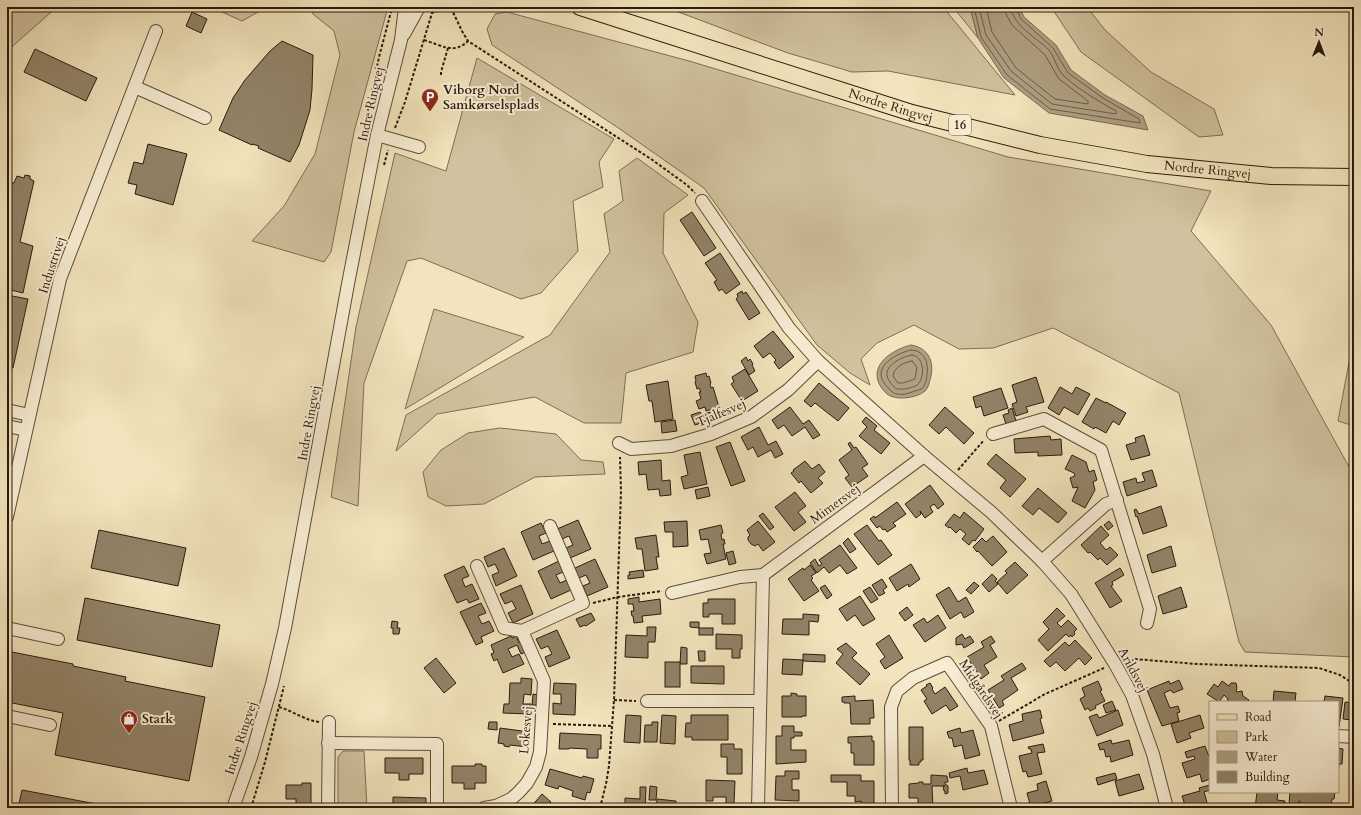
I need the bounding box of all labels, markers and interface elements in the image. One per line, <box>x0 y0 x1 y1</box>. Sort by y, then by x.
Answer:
north arrow <box>1299 22 1339 62</box>
text: N <box>1314 25 1325 40</box>
street label: Indre Ringvej <box>354 65 388 143</box>
place label: Viborg Nord Samkørselsplads <box>443 81 539 114</box>
street label: Nordre Ringvej <box>846 84 935 127</box>
parking icon: Viborg Nord Samkørselsplads <box>420 87 440 112</box>
road number: 16 <box>949 115 971 135</box>
street label: Nordre Ringvej <box>1163 157 1252 183</box>
street label: Industrivej <box>34 234 70 296</box>
street label: Indre Ringvej <box>294 384 324 462</box>
street label: Tjalfesvej <box>693 394 749 432</box>
street label: Mimersvej <box>806 480 864 528</box>
street label: Arildsvej <box>1114 644 1152 696</box>
street label: Midgårdsvej <box>955 656 1007 722</box>
street label: Indre Ringvej <box>221 699 261 777</box>
legend <box>1209 701 1339 793</box>
street label: Lokesvej <box>515 705 537 755</box>
shop icon: Stark <box>119 709 139 734</box>
text: Road <box>1245 709 1272 725</box>
place label: Stark <box>142 710 174 728</box>
text: Park <box>1245 729 1269 745</box>
text: Water <box>1244 749 1278 765</box>
text: Building <box>1245 769 1290 785</box>

